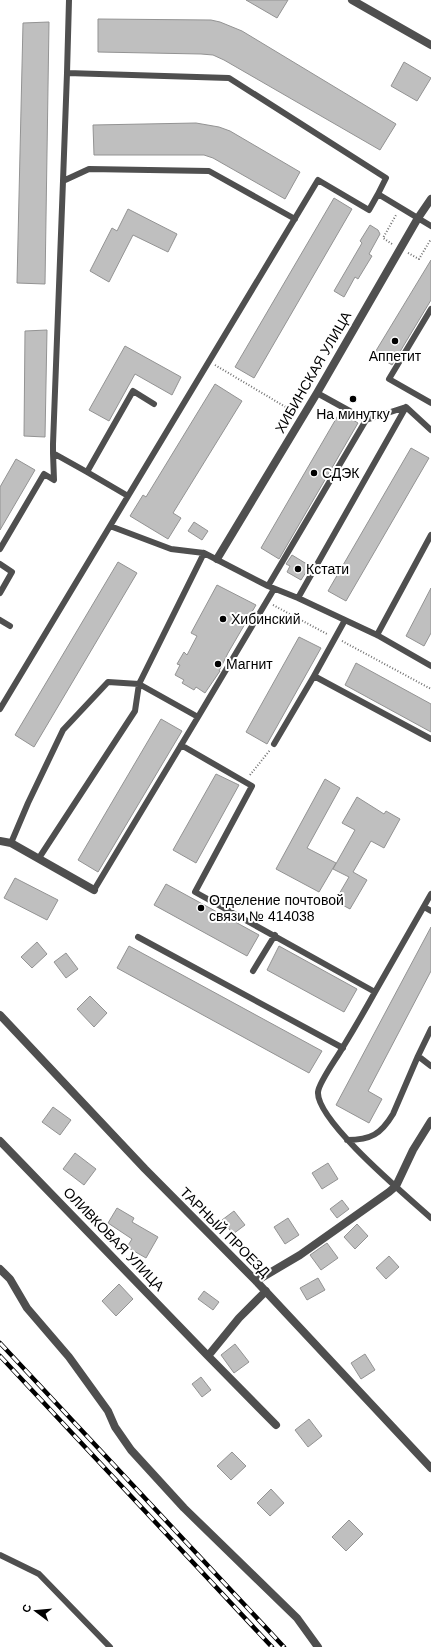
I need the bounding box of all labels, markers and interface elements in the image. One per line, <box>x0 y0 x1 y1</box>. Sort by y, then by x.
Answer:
street label: ХИБИНСКАЯ УЛИЦА <box>272 308 355 436</box>
marker: Аппетит <box>390 336 400 346</box>
place label: Аппетит <box>369 348 422 364</box>
marker: На минутку <box>348 394 358 404</box>
place label: На минутку <box>316 406 390 422</box>
place label: СДЭК <box>322 465 360 481</box>
marker: СДЭК <box>309 468 319 478</box>
place label: Кстати <box>306 561 349 577</box>
marker: Кстати <box>293 564 303 574</box>
place label: Хибинский <box>231 611 301 627</box>
marker: Хибинский <box>218 614 228 624</box>
place label: Магнит <box>226 656 273 672</box>
marker: Магнит <box>213 659 223 669</box>
place label: Отделение почтовой связи № 414038 <box>209 892 344 924</box>
marker: Отделение почтовой связи № 414038 <box>196 903 206 913</box>
street label: ТАРНЫЙ ПРОЕЗД <box>177 1183 274 1281</box>
street label: ОЛИВКОВАЯ УЛИЦА <box>60 1184 168 1295</box>
north arrow <box>16 1591 56 1631</box>
text: С <box>20 1603 33 1614</box>

